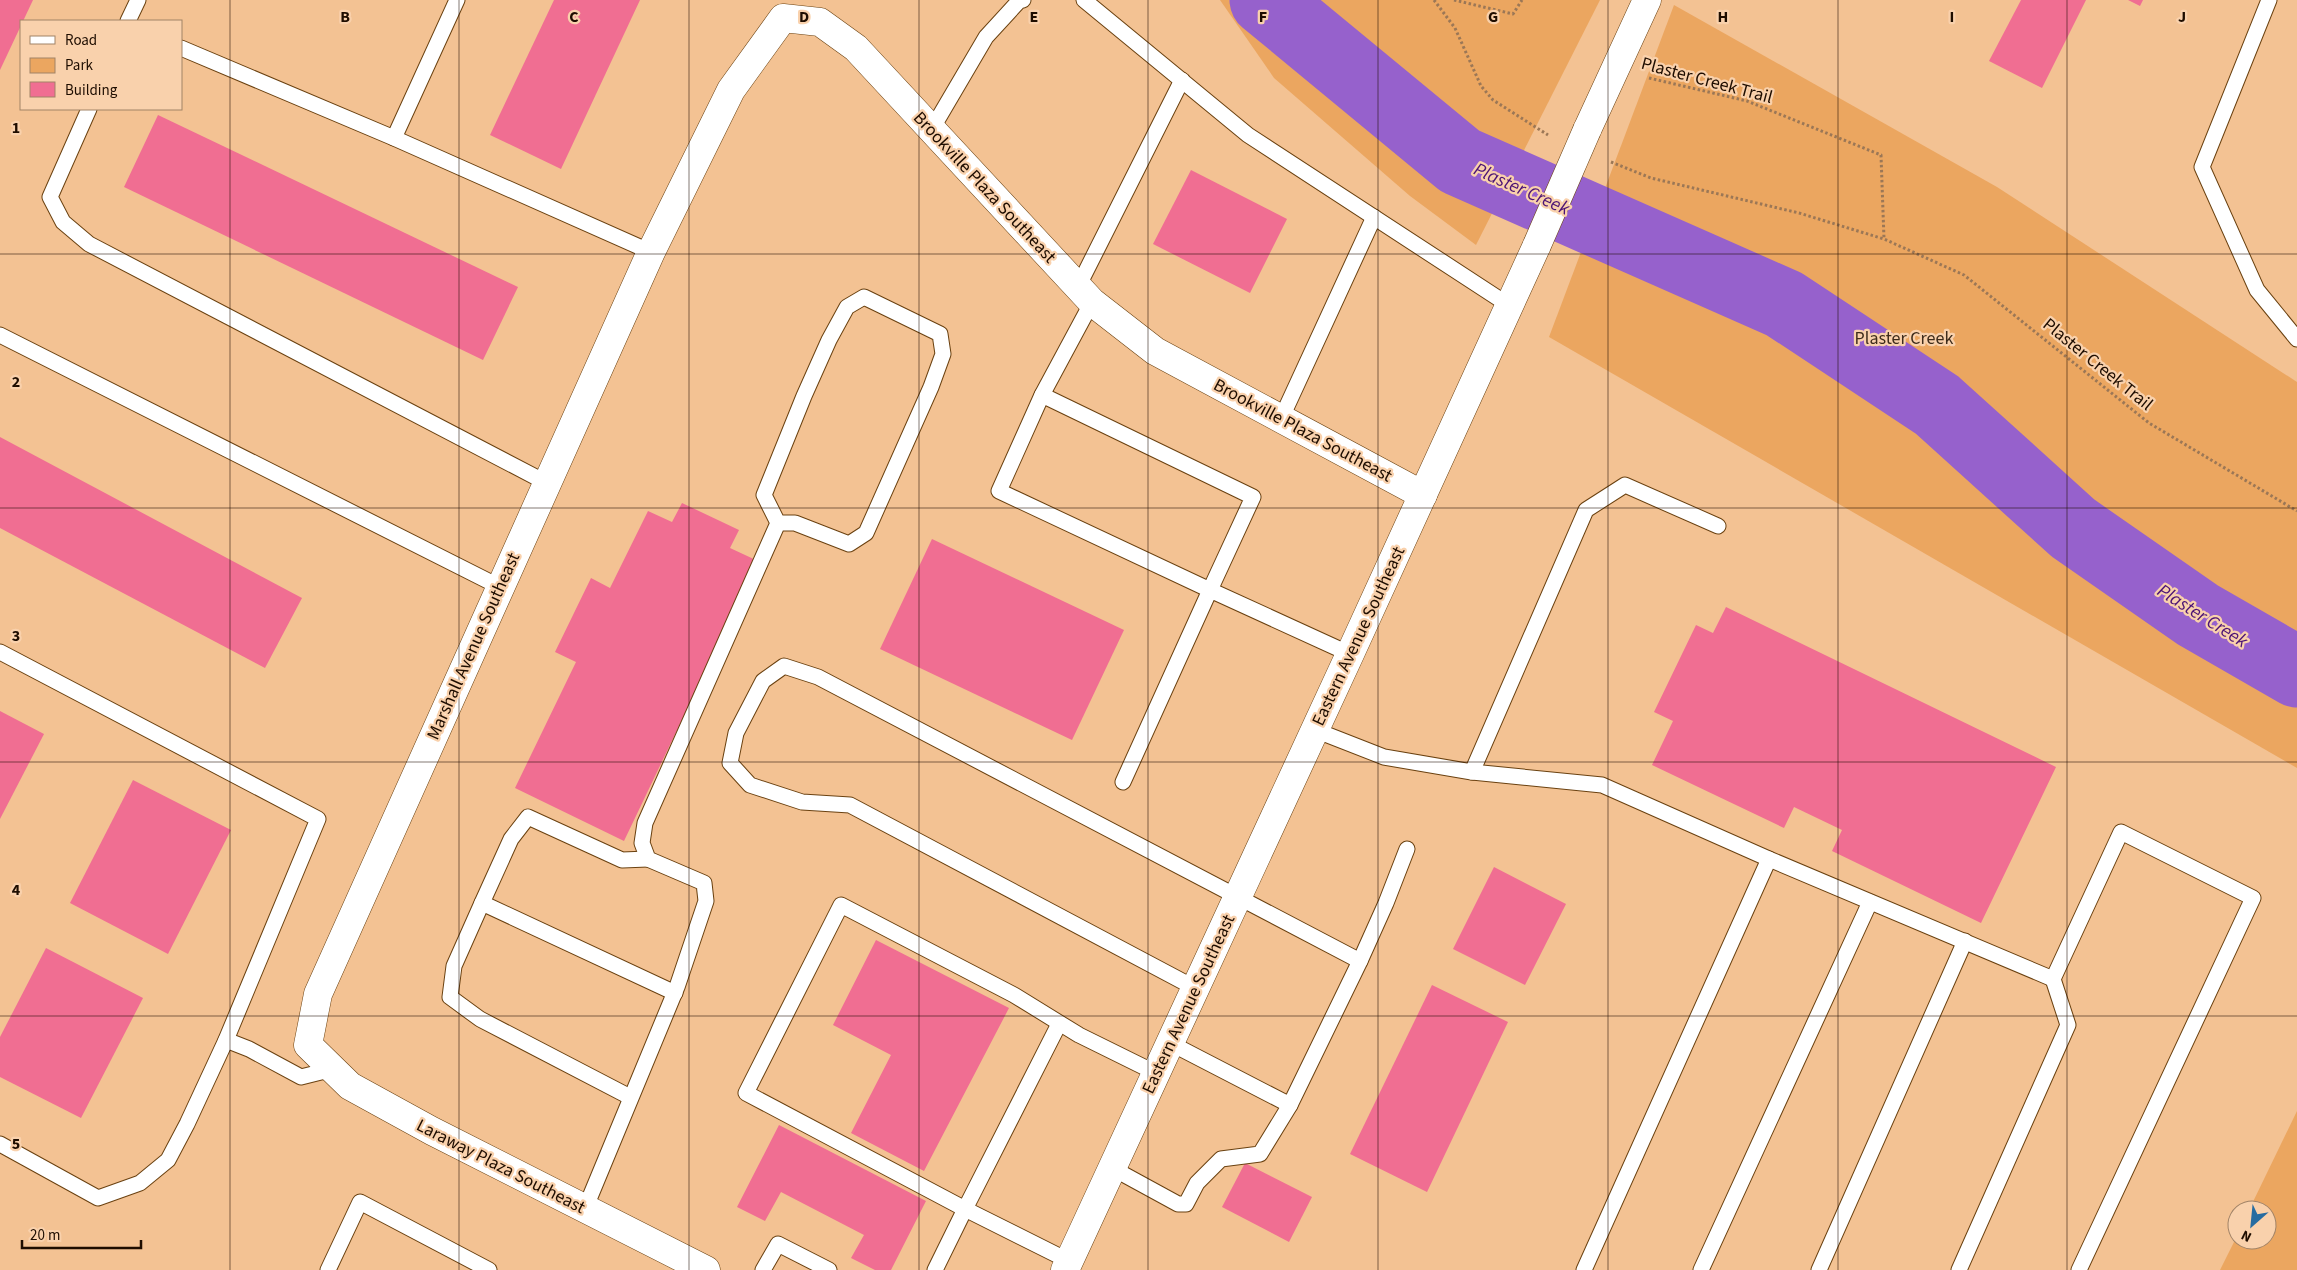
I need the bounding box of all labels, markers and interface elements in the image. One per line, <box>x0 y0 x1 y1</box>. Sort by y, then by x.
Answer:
text: B <box>340 6 350 28</box>
text: C <box>569 6 579 28</box>
text: D <box>799 6 809 28</box>
text: E <box>1030 6 1038 28</box>
text: F <box>1259 6 1267 28</box>
text: G <box>1488 6 1498 28</box>
text: H <box>1718 6 1728 28</box>
text: I <box>1950 6 1954 28</box>
text: J <box>2178 6 2186 28</box>
legend <box>20 20 182 110</box>
text: Road <box>65 30 97 51</box>
street label: Plaster Creek Trail <box>1638 51 1775 110</box>
text: Park <box>65 55 94 76</box>
text: Building <box>65 80 118 101</box>
street label: Brookville Plaza Southeast <box>907 106 1062 269</box>
text: 1 <box>12 117 20 139</box>
water label: Plaster Creek <box>1469 156 1575 223</box>
street label: Plaster Creek Trail <box>2037 312 2158 417</box>
park label: Plaster Creek <box>1855 326 1953 351</box>
text: 2 <box>12 371 20 393</box>
street label: Brookville Plaza Southeast <box>1209 373 1397 488</box>
street label: Eastern Avenue Southeast <box>1306 542 1411 730</box>
street label: Marshall Avenue Southeast <box>421 549 526 744</box>
water label: Plaster Creek <box>2152 578 2254 655</box>
text: 3 <box>12 625 20 647</box>
text: 4 <box>12 879 21 901</box>
street label: Eastern Avenue Southeast <box>1136 910 1241 1098</box>
street label: Laraway Plaza Southeast <box>412 1113 589 1220</box>
text: 5 <box>12 1133 20 1155</box>
north arrow <box>2227 1200 2277 1250</box>
scale bar <box>22 1218 141 1250</box>
text: 20 m <box>30 1225 60 1246</box>
text: N <box>2238 1225 2255 1247</box>

